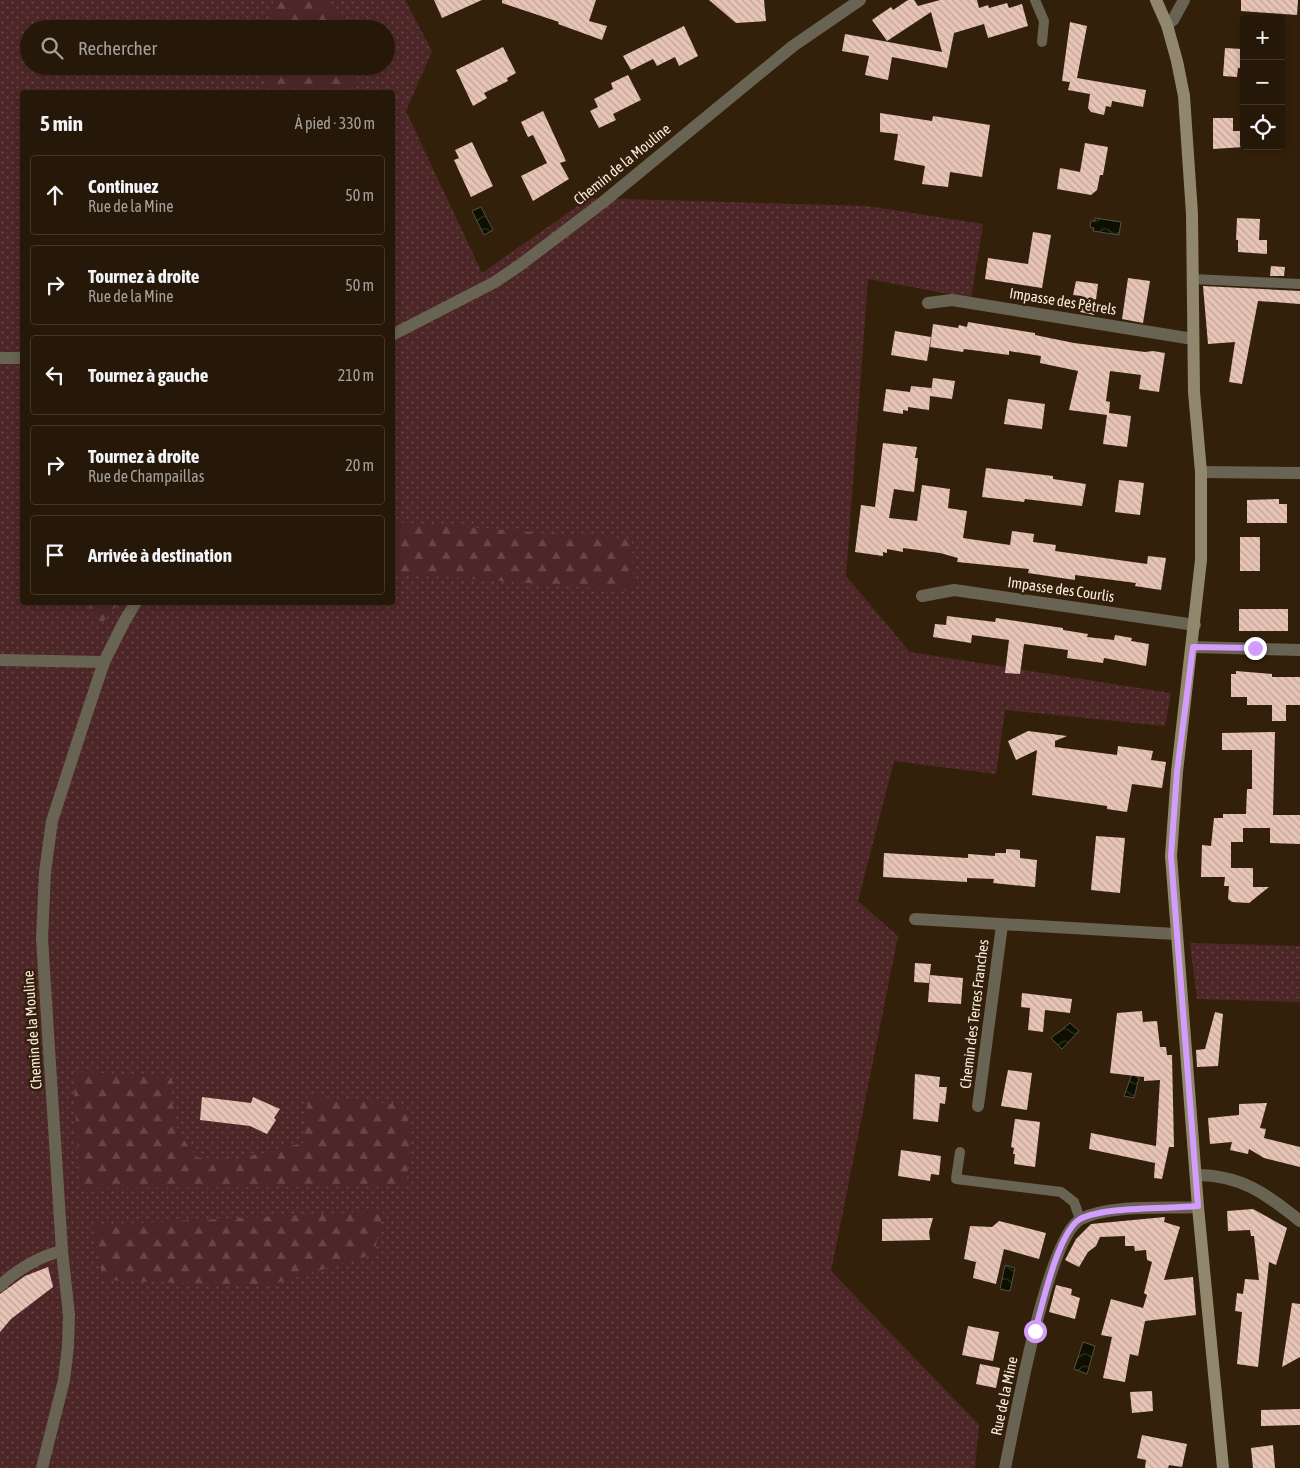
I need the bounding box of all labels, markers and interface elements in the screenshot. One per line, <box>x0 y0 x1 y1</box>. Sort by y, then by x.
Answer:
map controls <box>1240 15 1285 150</box>
button: + <box>1240 15 1285 60</box>
search box <box>20 20 395 75</box>
icon: search <box>38 34 66 62</box>
text: Rechercher <box>78 37 157 59</box>
button: − <box>1240 60 1285 105</box>
button: locate <box>1240 105 1285 150</box>
text: 5 min <box>40 111 83 135</box>
text: À pied · 330 m <box>295 114 375 132</box>
street label: Chemin de la Mouline <box>570 120 674 208</box>
text: Continuez <box>88 175 158 197</box>
icon: ahead <box>41 181 69 209</box>
text: 50 m <box>345 186 374 204</box>
text: Rue de la Mine <box>88 197 174 215</box>
text: Tournez à droite <box>88 265 199 287</box>
icon: right <box>41 271 69 299</box>
text: 50 m <box>345 276 374 294</box>
street label: Impasse des Pétrels <box>1008 284 1118 318</box>
text: Rue de la Mine <box>88 287 174 305</box>
icon: left <box>41 361 69 389</box>
text: Tournez à gauche <box>88 364 208 386</box>
text: 210 m <box>338 366 374 384</box>
text: Tournez à droite <box>88 445 199 467</box>
icon: right <box>41 451 69 479</box>
text: 20 m <box>345 456 374 474</box>
text: Rue de Champaillas <box>88 467 204 485</box>
icon: arrive <box>41 541 69 569</box>
text: Arrivée à destination <box>88 544 232 566</box>
street label: Impasse des Courlis <box>1007 573 1115 605</box>
route end <box>1244 637 1267 660</box>
street label: Chemin des Terres Franches <box>956 938 992 1090</box>
street label: Chemin de la Mouline <box>19 970 45 1090</box>
route start <box>1024 1320 1047 1343</box>
street label: Rue de la Mine <box>987 1355 1021 1437</box>

